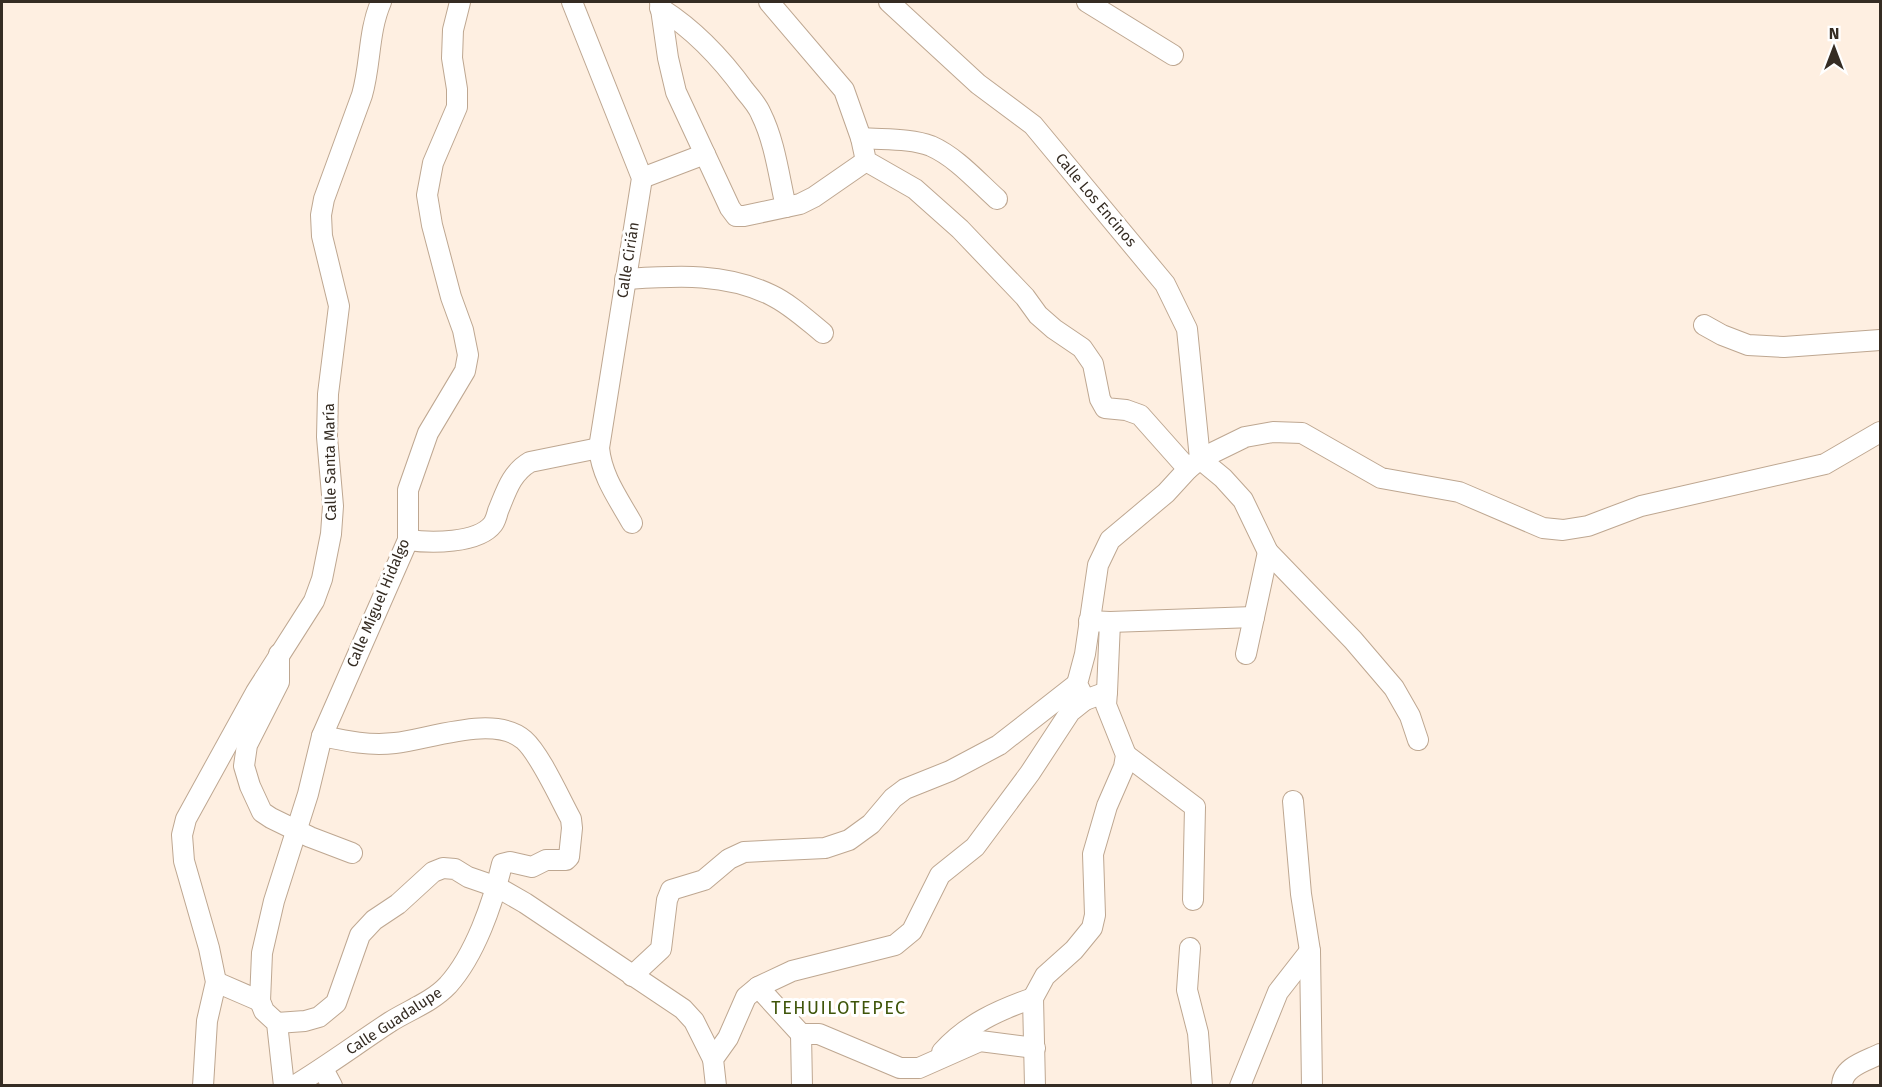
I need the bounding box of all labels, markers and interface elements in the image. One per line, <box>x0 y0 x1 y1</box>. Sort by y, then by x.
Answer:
north arrow <box>1804 18 1864 78</box>
text: N <box>1829 24 1839 43</box>
street label: Calle Los Encinos <box>1052 150 1140 250</box>
street label: Calle Cirián <box>613 221 643 299</box>
street label: Calle Santa María <box>320 403 340 521</box>
street label: Calle Miguel Hidalgo <box>343 536 413 670</box>
street label: Calle Guadalupe <box>343 983 445 1059</box>
district label: TEHUILOTEPEC <box>771 997 907 1019</box>

